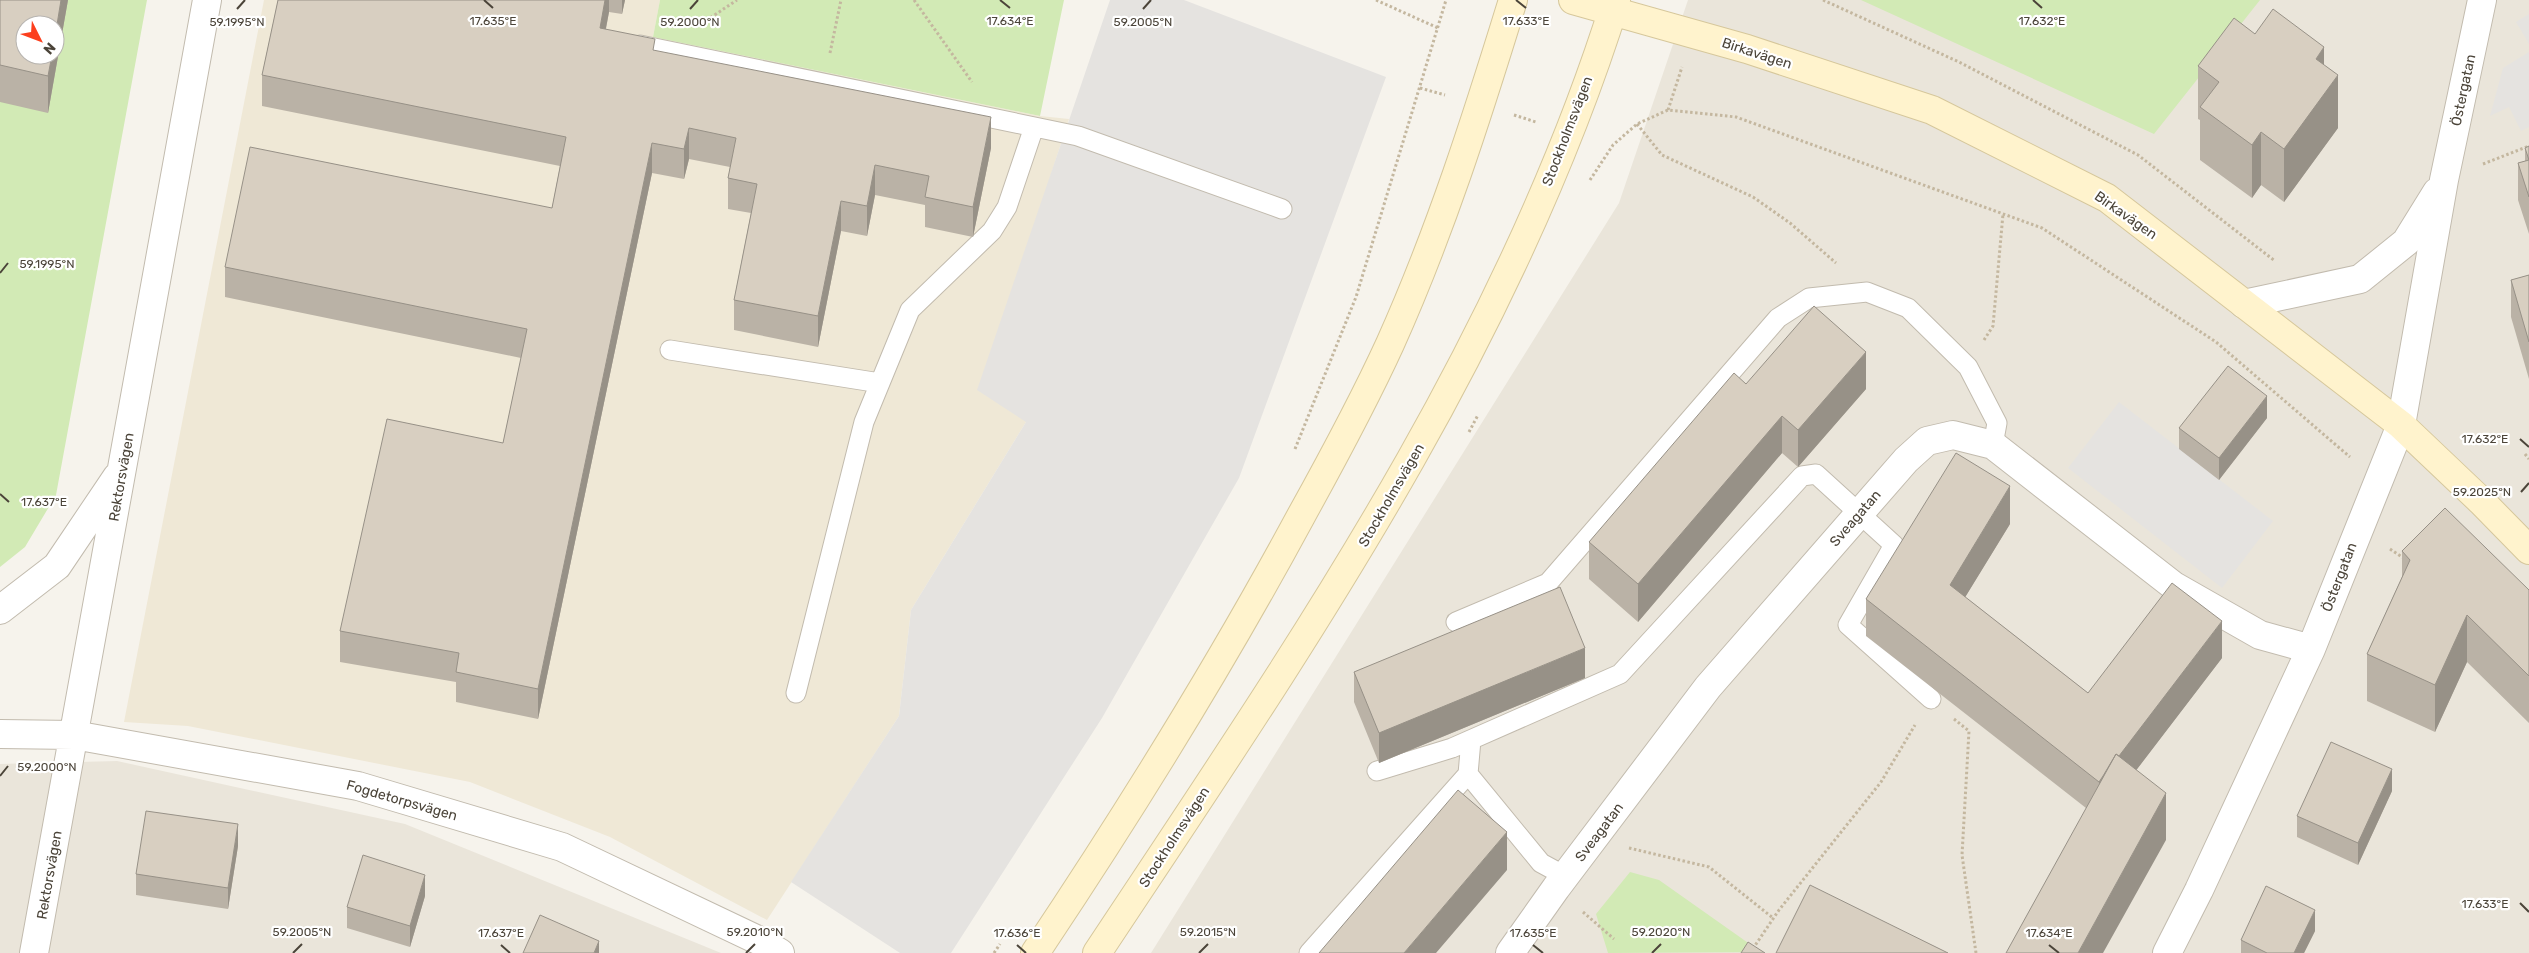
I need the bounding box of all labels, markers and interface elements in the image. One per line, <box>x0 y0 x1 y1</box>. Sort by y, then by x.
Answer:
text: 17.635°E <box>470 14 516 28</box>
text: 17.634°E <box>986 14 1034 28</box>
text: 17.633°E <box>1503 14 1549 28</box>
text: 17.632°E <box>2019 14 2065 28</box>
north arrow <box>15 15 65 65</box>
text: 59.1995°N <box>209 15 265 29</box>
text: 59.2000°N <box>660 15 720 29</box>
text: 59.2005°N <box>1114 15 1172 29</box>
street label: Birkavägen <box>1720 34 1794 73</box>
text: N <box>40 39 59 58</box>
street label: Östergatan <box>2448 53 2479 127</box>
street label: Stockholmsvägen <box>1539 74 1596 189</box>
street label: Birkavägen <box>2091 188 2160 243</box>
text: 59.1995°N <box>19 257 75 271</box>
street label: Rektorsvägen <box>105 431 138 523</box>
text: 17.632°E <box>2462 432 2508 446</box>
street label: Stockholmsvägen <box>1355 441 1428 550</box>
text: 59.2025°N <box>2453 485 2511 499</box>
street label: Sveagatan <box>1826 487 1885 550</box>
text: 17.637°E <box>21 495 67 509</box>
street label: Östergatan <box>2318 540 2360 614</box>
text: 59.2000°N <box>17 760 77 774</box>
street label: Fogdetorpsvägen <box>344 777 459 824</box>
street label: Stockholmsvägen <box>1136 784 1213 891</box>
street label: Sveagatan <box>1572 799 1627 865</box>
street label: Rektorsvägen <box>33 829 66 921</box>
text: 17.633°E <box>2462 897 2508 911</box>
text: 59.2005°N <box>273 925 331 939</box>
text: 59.2010°N <box>727 925 783 939</box>
text: 59.2015°N <box>1180 925 1236 939</box>
text: 59.2020°N <box>1632 925 1690 939</box>
text: 17.637°E <box>478 926 524 940</box>
text: 17.636°E <box>993 926 1041 940</box>
text: 17.635°E <box>1510 926 1556 940</box>
text: 17.634°E <box>2025 926 2073 940</box>

